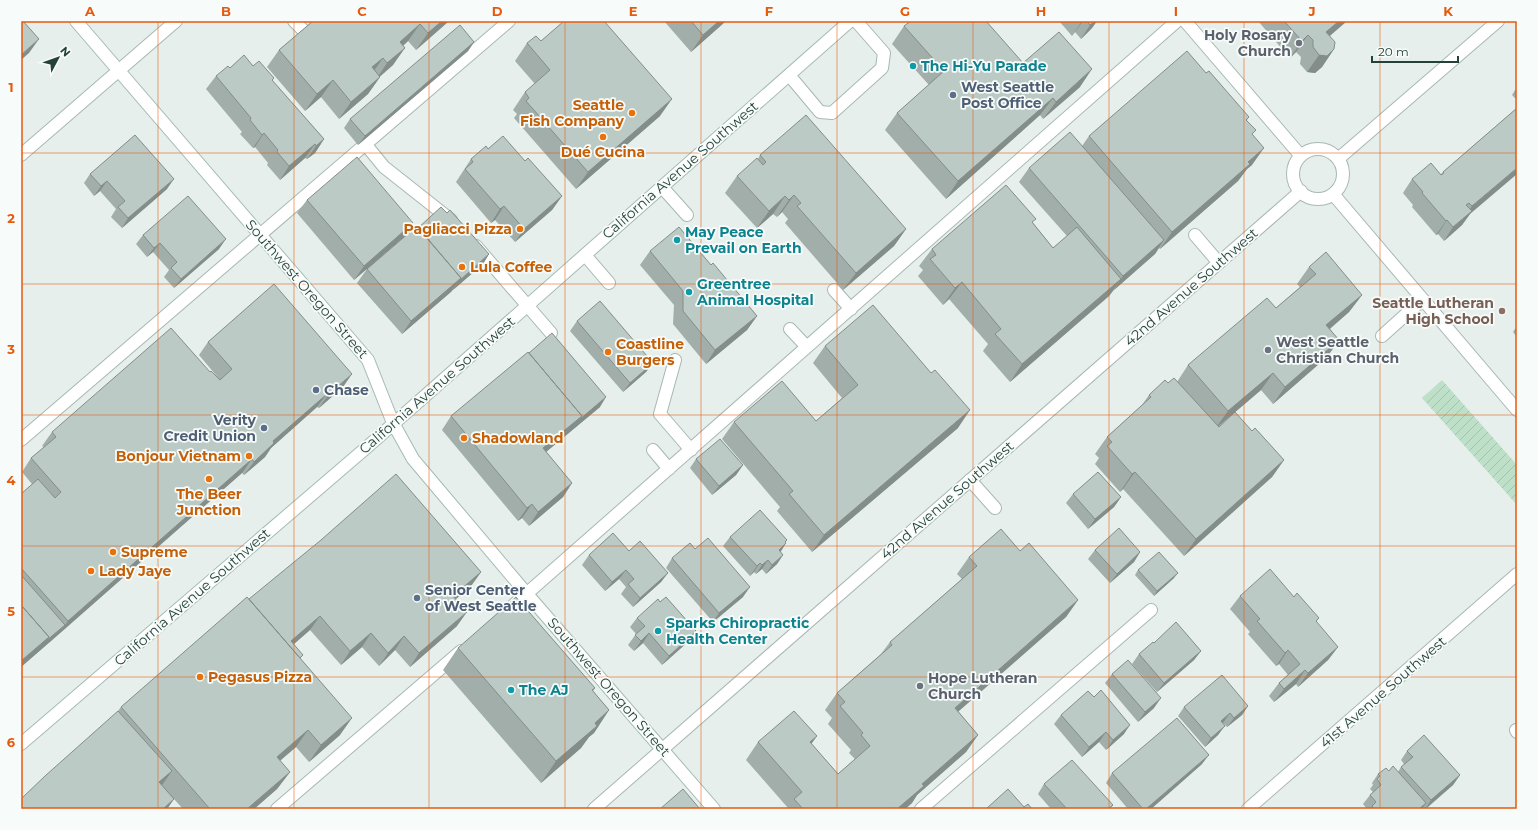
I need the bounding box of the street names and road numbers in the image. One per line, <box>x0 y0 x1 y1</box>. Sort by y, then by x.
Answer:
street label: California Avenue Southwest <box>598 97 762 243</box>
street label: Southwest Oregon Street <box>242 216 372 362</box>
street label: 42nd Avenue Southwest <box>1120 224 1262 350</box>
street label: California Avenue Southwest <box>355 312 519 458</box>
street label: 42nd Avenue Southwest <box>876 437 1018 563</box>
street label: California Avenue Southwest <box>110 524 274 670</box>
street label: Southwest Oregon Street <box>544 614 674 760</box>
street label: 41st Avenue Southwest <box>1316 632 1450 752</box>

